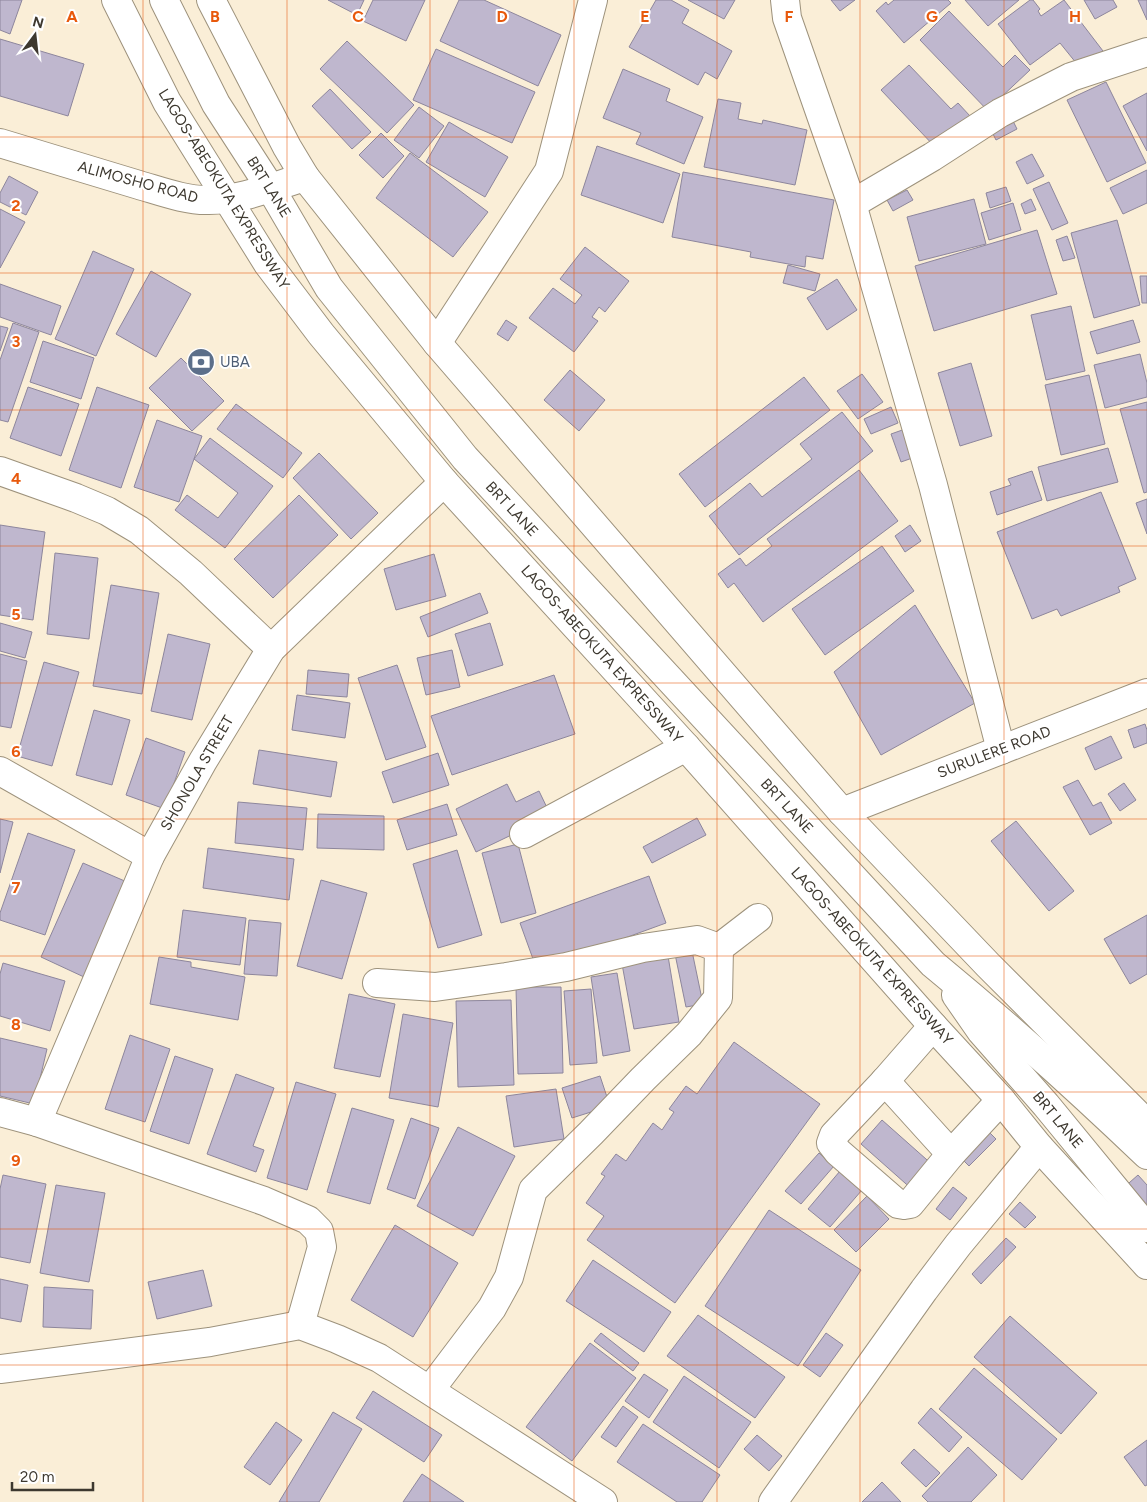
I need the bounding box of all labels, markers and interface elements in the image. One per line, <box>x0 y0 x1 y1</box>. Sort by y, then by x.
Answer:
text: A <box>66 7 78 26</box>
text: B <box>210 7 220 26</box>
text: C <box>352 7 364 26</box>
text: D <box>496 7 508 26</box>
text: E <box>640 7 650 26</box>
text: F <box>785 7 794 26</box>
text: G <box>926 7 938 26</box>
text: H <box>1069 7 1081 26</box>
north arrow <box>10 10 60 60</box>
text: N <box>31 13 46 33</box>
street label: LAGOS-ABEOKUTA EXPRESSWAY <box>155 85 293 293</box>
street label: BRT LANE <box>243 153 295 221</box>
street label: ALIMOSHO ROAD <box>76 157 200 207</box>
text: 2 <box>11 196 21 215</box>
text: 3 <box>12 332 21 351</box>
bank icon: UBA <box>186 347 216 377</box>
place label: UBA <box>220 353 250 371</box>
text: 4 <box>11 469 21 488</box>
street label: BRT LANE <box>482 478 542 540</box>
street label: LAGOS-ABEOKUTA EXPRESSWAY <box>517 561 687 747</box>
text: 5 <box>11 605 21 624</box>
street label: SHONOLA STREET <box>157 712 238 834</box>
street label: SURULERE ROAD <box>935 722 1053 782</box>
text: 6 <box>11 742 21 761</box>
street label: BRT LANE <box>757 775 817 837</box>
street label: LAGOS-ABEOKUTA EXPRESSWAY <box>787 863 957 1049</box>
text: 7 <box>12 878 21 897</box>
text: 8 <box>11 1015 21 1034</box>
street label: BRT LANE <box>1029 1088 1087 1152</box>
text: 9 <box>11 1151 21 1170</box>
scale bar <box>12 1460 94 1492</box>
text: 20 m <box>20 1468 54 1486</box>

